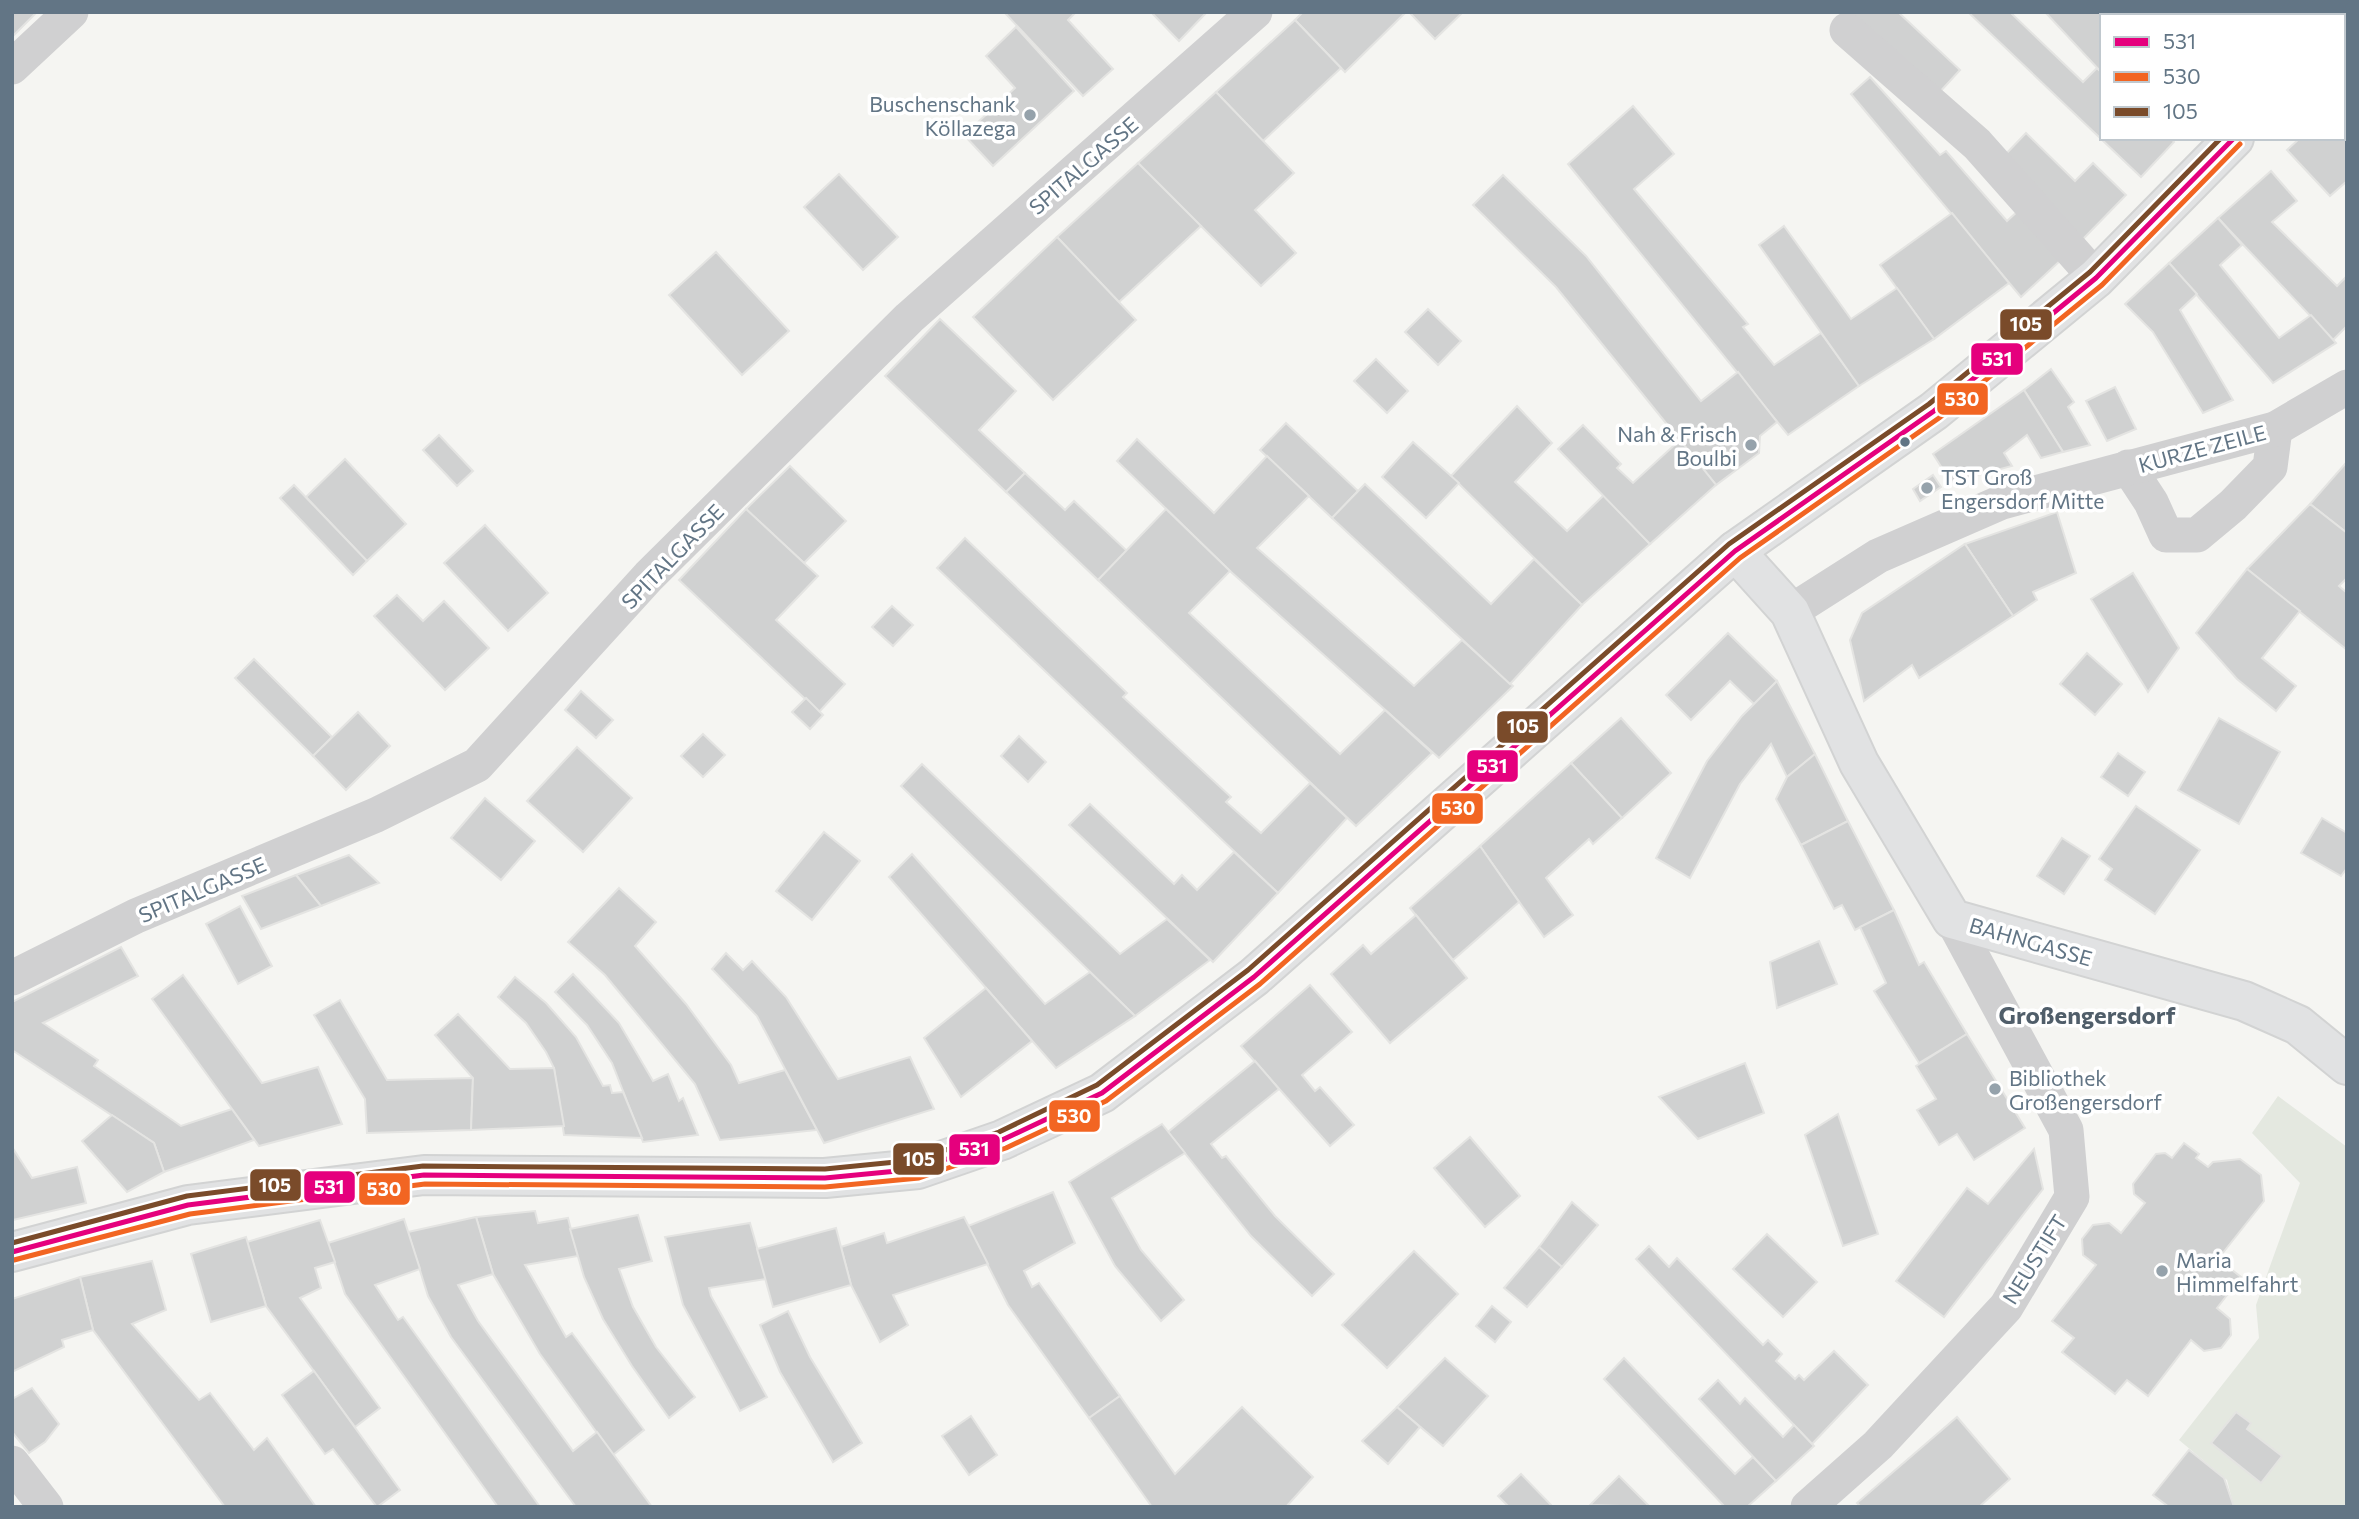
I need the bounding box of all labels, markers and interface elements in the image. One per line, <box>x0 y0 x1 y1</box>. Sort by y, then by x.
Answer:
legend <box>2100 14 2345 140</box>
text: 531 <box>2163 28 2196 53</box>
text: 530 <box>2163 63 2201 88</box>
place label: Buschenschank Köllazega <box>869 91 1016 140</box>
text: 105 <box>2163 98 2198 123</box>
marker: Buschenschank Köllazega <box>1022 107 1038 123</box>
street label: SPITALGASSE <box>1023 111 1143 219</box>
line badge: 105 <box>1999 308 2053 341</box>
text: 105 <box>2010 312 2042 335</box>
line badge: 531 <box>1970 342 2024 376</box>
text: 531 <box>1982 347 2012 370</box>
line badge: 530 <box>1936 382 1989 416</box>
text: 530 <box>1945 387 1979 410</box>
street label: KURZE ZEILE <box>2135 419 2269 477</box>
place label: Nah & Frisch Boulbi <box>1617 421 1737 470</box>
unlabelled marker <box>1898 435 1912 449</box>
marker: Nah & Frisch Boulbi <box>1743 437 1759 453</box>
place label: TST Groß Engersdorf Mitte <box>1941 464 2104 513</box>
marker: TST Groß Engersdorf Mitte <box>1919 480 1935 496</box>
street label: SPITALGASSE <box>616 498 728 614</box>
line badge: 105 <box>1496 710 1549 744</box>
text: 105 <box>1507 714 1539 737</box>
line badge: 531 <box>1466 749 1519 783</box>
text: 531 <box>1477 754 1507 777</box>
line badge: 530 <box>1431 792 1484 825</box>
text: 530 <box>1441 796 1475 819</box>
street label: SPITALGASSE <box>134 851 270 927</box>
street label: BAHNGASSE <box>1967 912 2095 970</box>
district label: Großengersdorf <box>1999 1000 2176 1029</box>
place label: Bibliothek Großengersdorf <box>2009 1065 2163 1114</box>
marker: Bibliothek Großengersdorf <box>1987 1081 2003 1097</box>
line badge: 530 <box>1048 1099 1101 1133</box>
text: 530 <box>1057 1104 1091 1127</box>
line badge: 531 <box>948 1133 1001 1166</box>
text: 531 <box>959 1137 989 1160</box>
line badge: 105 <box>892 1142 945 1176</box>
text: 105 <box>903 1147 935 1170</box>
line badge: 105 <box>249 1168 302 1202</box>
line badge: 531 <box>303 1170 356 1204</box>
line badge: 530 <box>358 1172 411 1206</box>
text: 105 <box>259 1173 291 1196</box>
text: 531 <box>314 1175 344 1198</box>
text: 530 <box>367 1177 401 1200</box>
street label: NEUSTIFT <box>1997 1210 2071 1308</box>
place label: Maria Himmelfahrt <box>2176 1247 2298 1296</box>
marker: Maria Himmelfahrt <box>2154 1263 2170 1279</box>

